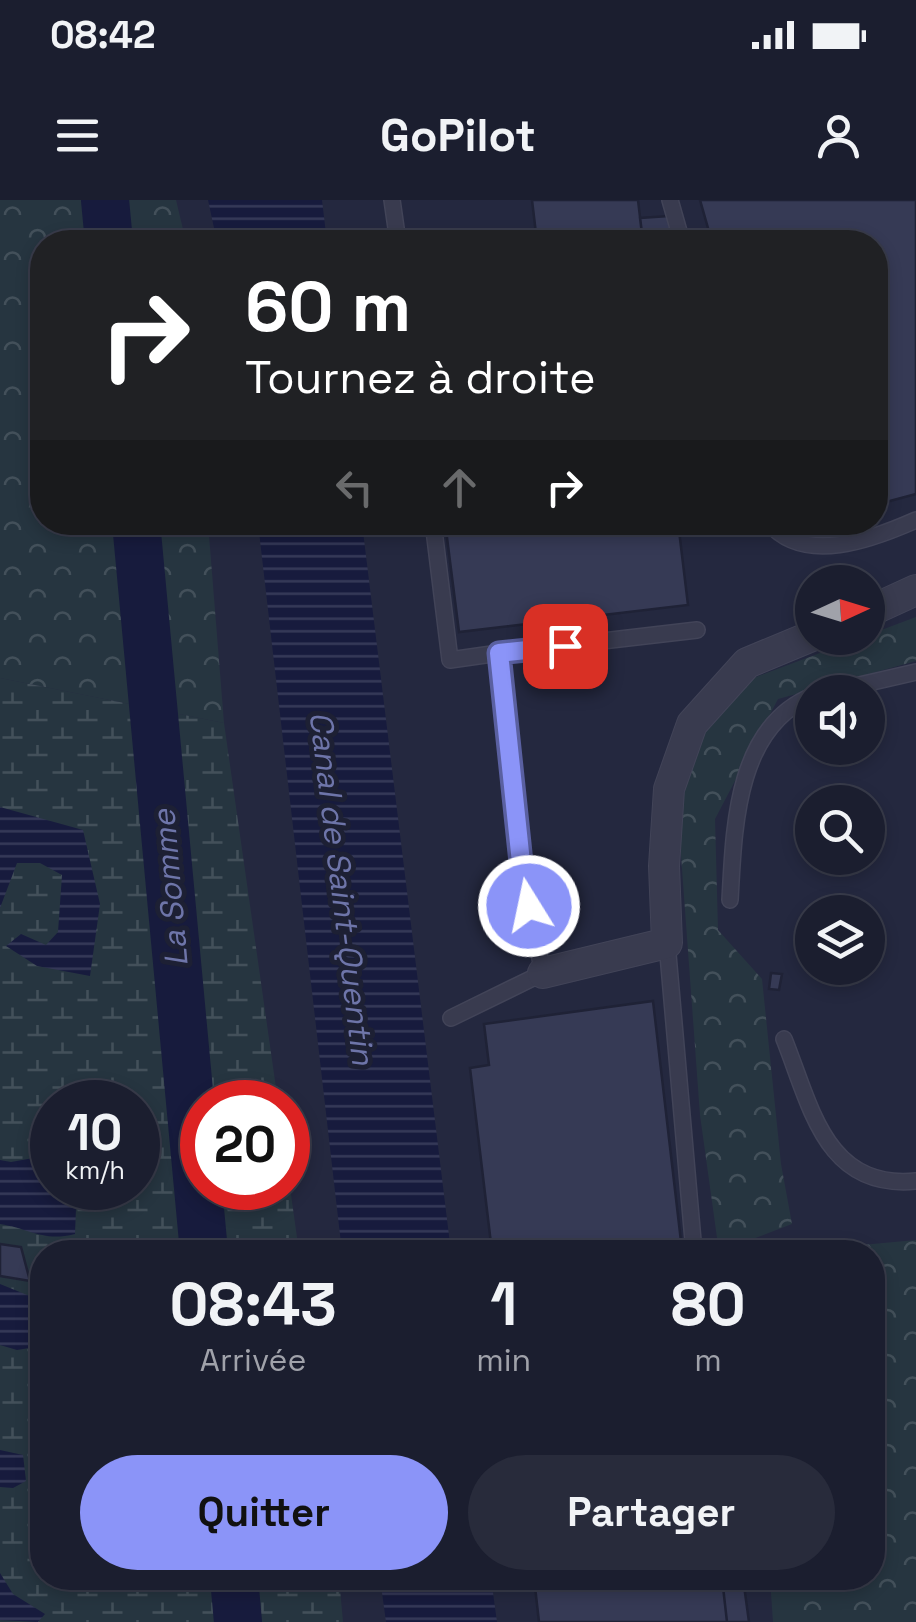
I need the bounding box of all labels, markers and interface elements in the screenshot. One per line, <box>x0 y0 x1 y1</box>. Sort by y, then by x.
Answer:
text: 08:42 <box>50 11 156 59</box>
text: GoPilot <box>380 107 536 164</box>
icon: menu <box>50 108 105 163</box>
icon: person <box>811 108 866 163</box>
text: 60 m <box>245 262 411 351</box>
icon: right <box>80 270 210 400</box>
text: Tournez à droite <box>245 349 596 406</box>
icon: left <box>327 460 382 515</box>
icon: ahead <box>432 460 487 515</box>
icon: right <box>537 460 592 515</box>
north arrow <box>795 565 885 655</box>
map controls <box>795 565 885 985</box>
pin <box>523 604 608 689</box>
icon: arrive <box>538 619 593 674</box>
button: sound <box>795 675 885 765</box>
water label: Canal de Saint-Quentin <box>300 709 384 1068</box>
button: search <box>795 785 885 875</box>
water label: La Somme <box>143 807 197 968</box>
position arrow <box>477 854 581 958</box>
button: layers <box>795 895 885 985</box>
speed limit sign: 20 <box>180 1080 310 1210</box>
text: 10 <box>68 1101 123 1165</box>
text: km/h <box>65 1154 125 1186</box>
text: 08:43 <box>169 1266 337 1343</box>
text: 1 <box>490 1266 517 1343</box>
text: 80 <box>671 1266 746 1343</box>
text: Arrivée <box>200 1340 306 1380</box>
text: min <box>476 1340 531 1380</box>
text: m <box>694 1340 722 1380</box>
button: Quitter <box>80 1455 448 1570</box>
button: Partager <box>468 1455 835 1570</box>

